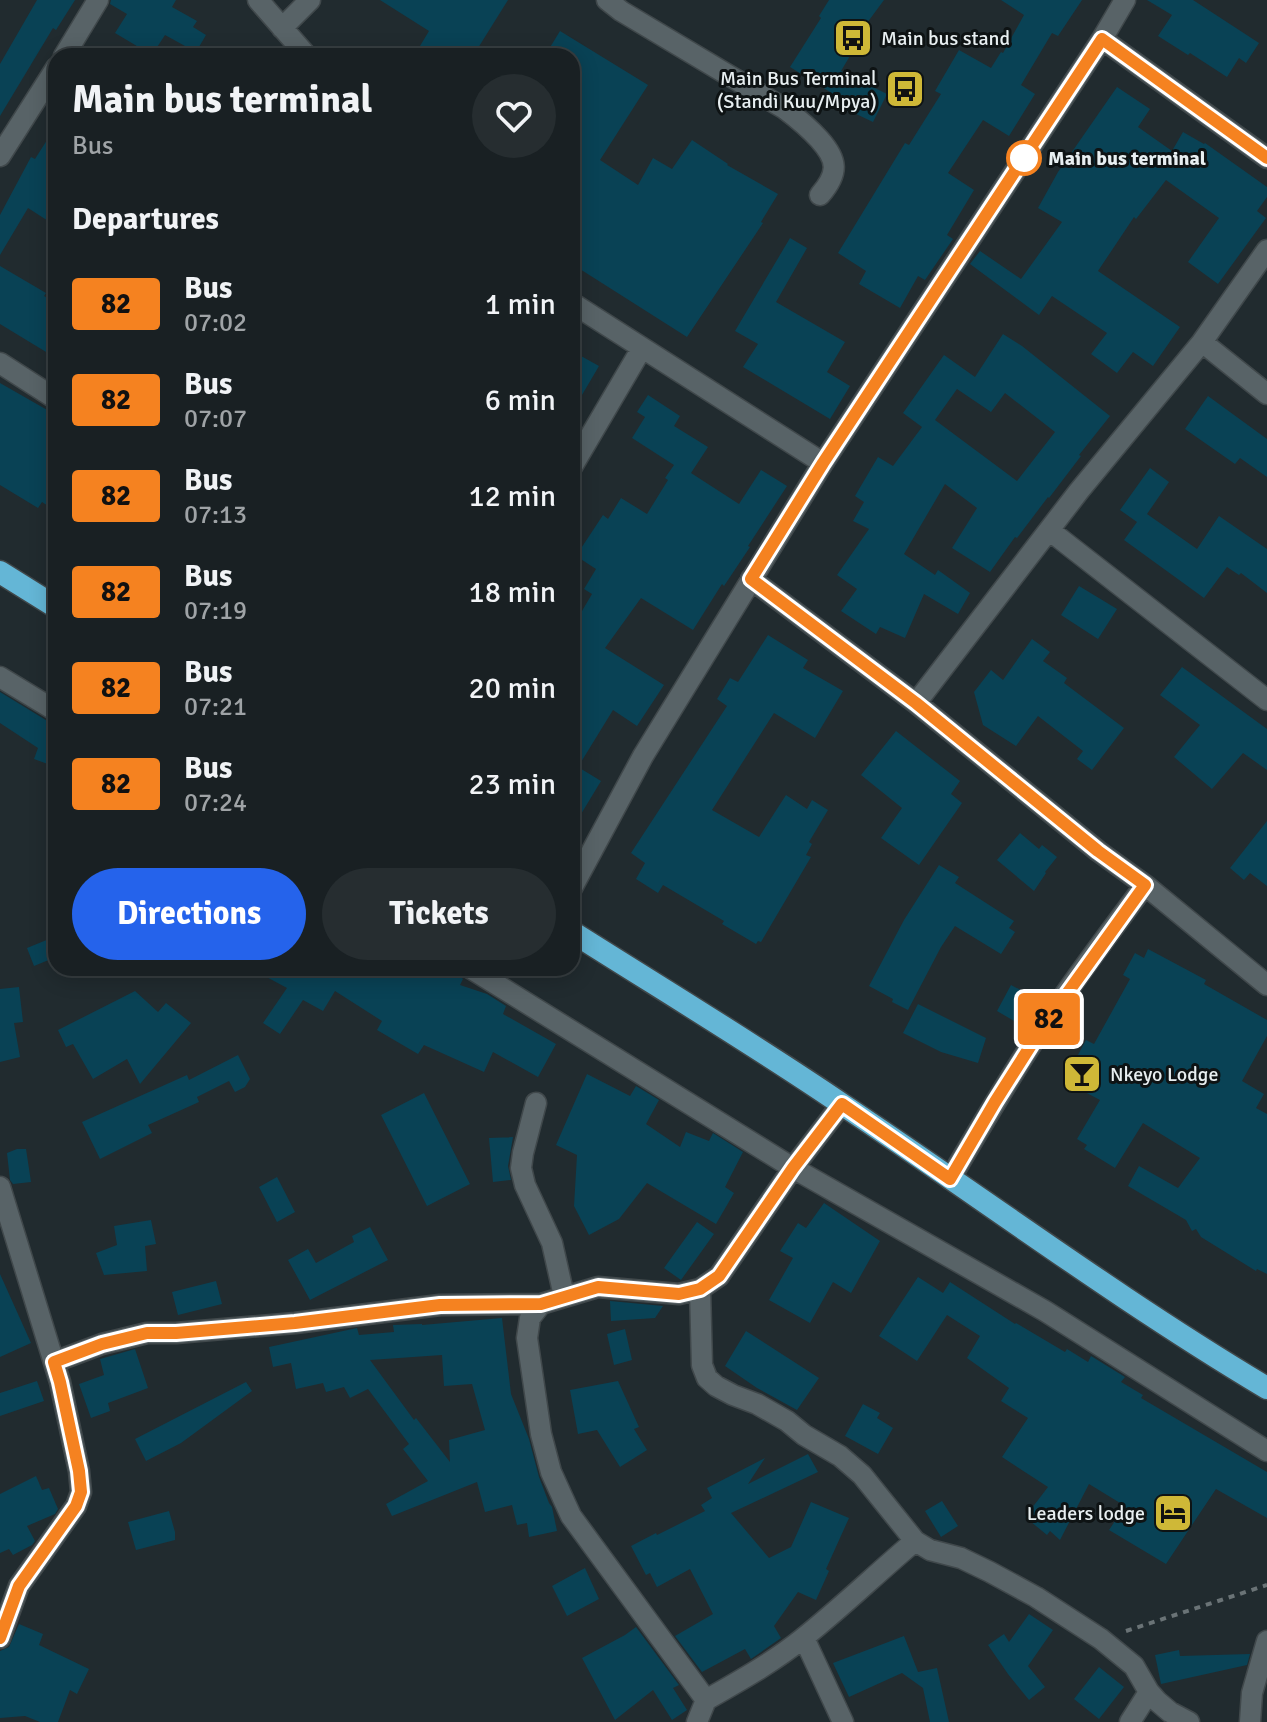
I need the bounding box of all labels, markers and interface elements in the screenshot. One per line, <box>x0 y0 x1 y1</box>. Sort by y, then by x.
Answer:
bus stop icon: Main bus stand <box>832 17 874 59</box>
place label: Main bus stand <box>881 26 1010 51</box>
place label: Main Bus Terminal (Standi Kuu/Mpya) <box>717 66 877 114</box>
bus stop icon: Main Bus Terminal (Standi Kuu/Mpya) <box>884 68 926 110</box>
button: heart <box>472 74 556 158</box>
text: Main bus terminal <box>72 76 372 123</box>
text: Bus <box>72 130 113 162</box>
marker: Main bus terminal <box>1007 141 1041 175</box>
place label: Main bus terminal <box>1048 146 1206 171</box>
text: Departures <box>72 201 219 238</box>
text: Bus <box>184 270 232 307</box>
text: 1 min <box>485 286 556 323</box>
text: 82 <box>101 287 131 321</box>
text: 07:02 <box>184 307 247 339</box>
text: Bus <box>184 366 232 403</box>
text: 6 min <box>485 382 556 419</box>
text: 82 <box>101 383 131 417</box>
text: 07:07 <box>184 403 247 435</box>
text: Bus <box>184 462 232 499</box>
text: 12 min <box>469 478 556 515</box>
text: 82 <box>101 479 131 513</box>
text: 07:13 <box>184 499 247 531</box>
text: Bus <box>184 558 232 595</box>
text: 18 min <box>469 574 556 611</box>
text: 82 <box>101 575 131 609</box>
text: 07:19 <box>184 595 247 627</box>
text: Bus <box>184 654 232 691</box>
text: 20 min <box>469 670 556 707</box>
text: 82 <box>101 671 131 705</box>
text: 07:21 <box>184 691 247 723</box>
text: Bus <box>184 750 232 787</box>
text: 23 min <box>469 766 556 803</box>
text: 82 <box>101 767 131 801</box>
text: 07:24 <box>184 787 247 819</box>
button: Directions <box>72 868 306 960</box>
button: Tickets <box>322 868 556 960</box>
line badge: 82 <box>1013 993 1085 1045</box>
text: 82 <box>1034 1002 1064 1036</box>
bar icon: Nkeyo Lodge <box>1061 1053 1103 1095</box>
place label: Nkeyo Lodge <box>1110 1062 1218 1087</box>
hotel icon: Leaders lodge <box>1152 1492 1194 1534</box>
place label: Leaders lodge <box>1027 1501 1145 1526</box>

